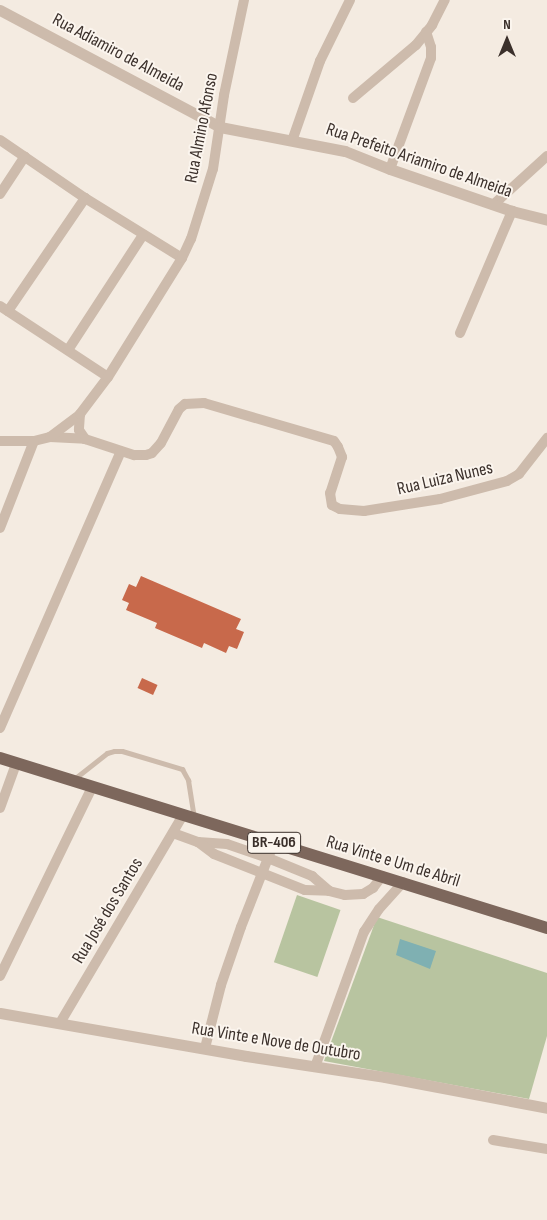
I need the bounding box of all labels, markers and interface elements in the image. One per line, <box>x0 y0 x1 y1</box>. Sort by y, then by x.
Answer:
street label: Rua Adiamiro de Almeida <box>48 9 188 97</box>
north arrow <box>482 15 532 65</box>
text: N <box>503 16 511 33</box>
street label: Rua Almino Afonso <box>181 71 223 185</box>
street label: Rua Prefeito Ariamiro de Almeida <box>323 119 515 203</box>
street label: Rua Luiza Nunes <box>395 458 495 500</box>
road number: BR-406 <box>246 830 302 856</box>
street label: Rua Vinte e Um de Abril <box>324 831 462 893</box>
street label: Rua José dos Santos <box>68 854 148 968</box>
street label: Rua Vinte e Nove de Outubro <box>190 1018 362 1066</box>

